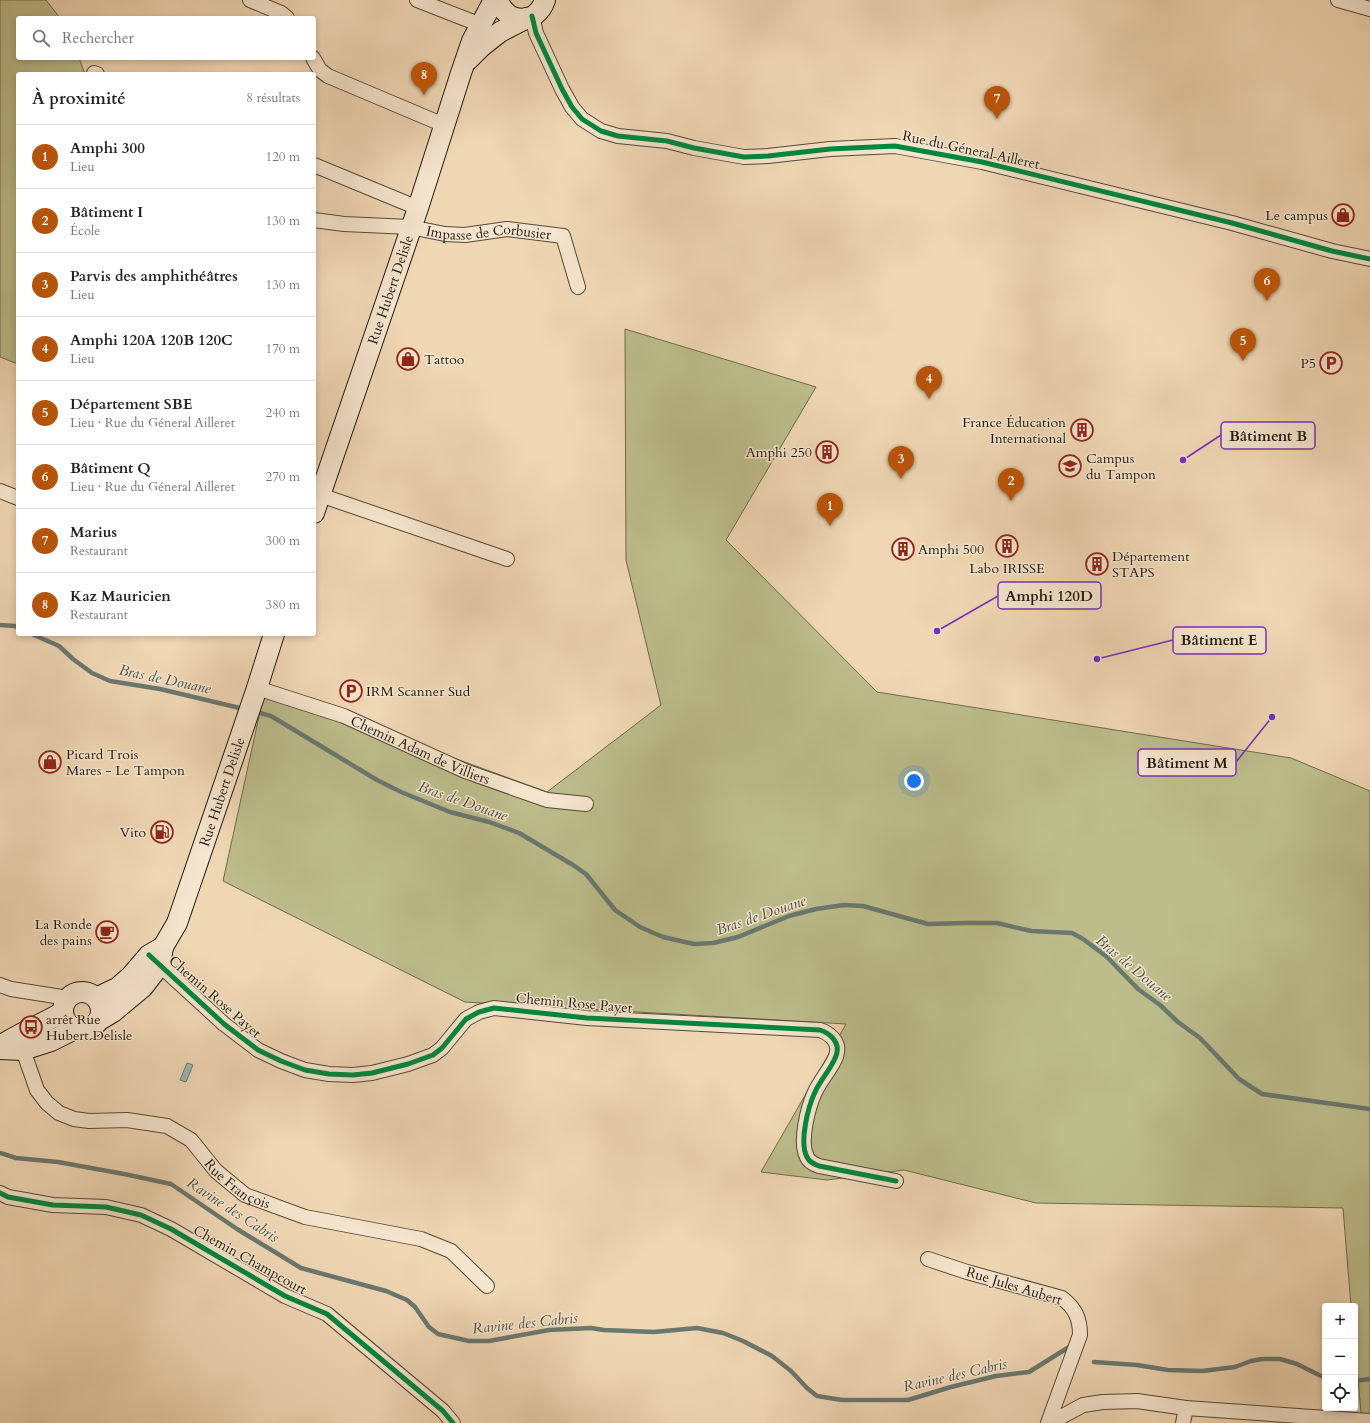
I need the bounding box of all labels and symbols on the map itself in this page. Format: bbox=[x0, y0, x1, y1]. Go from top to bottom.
pin: 8 bbox=[411, 62, 437, 95]
pin: 7 bbox=[984, 86, 1010, 119]
street label: Rue du Géneral Ailleret bbox=[901, 126, 1042, 174]
shop icon: Le campus bbox=[1330, 202, 1356, 228]
place label: Le campus bbox=[1265, 206, 1328, 225]
street label: Impasse de Corbusier bbox=[425, 219, 553, 245]
street label: Rue Hubert Delisle bbox=[363, 233, 418, 347]
pin: 6 bbox=[1254, 268, 1280, 301]
pin: 5 bbox=[1230, 328, 1256, 361]
shop icon: Tattoo bbox=[395, 346, 421, 372]
place label: Tattoo bbox=[424, 350, 465, 369]
parking icon: P5 bbox=[1318, 350, 1344, 376]
place label: P5 bbox=[1301, 354, 1316, 373]
pin: 4 bbox=[916, 366, 942, 399]
place label: France Éducation International bbox=[962, 413, 1066, 448]
building icon: France Éducation International bbox=[1069, 417, 1095, 443]
callout: Bâtiment B bbox=[1221, 422, 1315, 449]
text: Bâtiment B bbox=[1229, 426, 1307, 446]
building icon: Amphi 250 bbox=[814, 439, 840, 465]
place label: Amphi 250 bbox=[746, 443, 812, 462]
pin: 3 bbox=[888, 446, 914, 479]
place label: Campus du Tampon bbox=[1086, 449, 1156, 484]
school or university icon: Campus du Tampon bbox=[1057, 453, 1083, 479]
pin: 2 bbox=[998, 468, 1024, 501]
pin: 1 bbox=[817, 493, 843, 526]
building icon: Labo IRISSE bbox=[994, 533, 1020, 559]
building icon: Amphi 500 bbox=[890, 536, 916, 562]
place label: Amphi 500 bbox=[918, 540, 984, 559]
place label: Département STAPS bbox=[1112, 547, 1190, 582]
building icon: Département STAPS bbox=[1084, 551, 1110, 577]
place label: Labo IRISSE bbox=[969, 559, 1045, 578]
callout: Amphi 120D bbox=[998, 582, 1101, 609]
text: Amphi 120D bbox=[1005, 586, 1093, 606]
callout: Bâtiment E bbox=[1173, 627, 1266, 654]
text: Bâtiment E bbox=[1181, 630, 1257, 650]
water label: Bras de Douane bbox=[117, 660, 213, 699]
parking icon: IRM Scanner Sud bbox=[338, 678, 364, 704]
place label: IRM Scanner Sud bbox=[366, 682, 471, 701]
street label: Chemin Adam de Villiers bbox=[348, 711, 493, 789]
street label: Rue Hubert Delisle bbox=[194, 735, 249, 849]
place label: Picard Trois Mares - Le Tampon bbox=[66, 745, 185, 780]
shop icon: Picard Trois Mares - Le Tampon bbox=[37, 749, 63, 775]
callout: Bâtiment M bbox=[1138, 749, 1236, 776]
text: Bâtiment M bbox=[1146, 753, 1228, 773]
your location bbox=[904, 771, 924, 791]
water label: Bras de Douane bbox=[416, 776, 511, 826]
fuel station icon: Vito bbox=[149, 819, 175, 845]
place label: Vito bbox=[120, 823, 146, 842]
water label: Bras de Douane bbox=[714, 890, 809, 940]
place label: La Ronde des pains bbox=[35, 915, 92, 950]
cafe icon: La Ronde des pains bbox=[94, 919, 120, 945]
water label: Bras de Douane bbox=[1092, 930, 1176, 1006]
street label: Chemin Rose Payet bbox=[165, 952, 266, 1043]
street label: Chemin Rose Payet bbox=[515, 988, 634, 1018]
place label: arrêt Rue Hubert Delisle bbox=[46, 1010, 132, 1045]
bus stop icon: arrêt Rue Hubert Delisle bbox=[18, 1014, 44, 1040]
street label: Rue François bbox=[200, 1155, 273, 1213]
water label: Ravine des Cabris bbox=[183, 1173, 283, 1247]
street label: Chemin Champcourt bbox=[190, 1221, 311, 1299]
street label: Rue Jules Aubert bbox=[964, 1262, 1065, 1310]
water label: Ravine des Cabris bbox=[471, 1308, 579, 1338]
water label: Ravine des Cabris bbox=[901, 1353, 1009, 1397]

